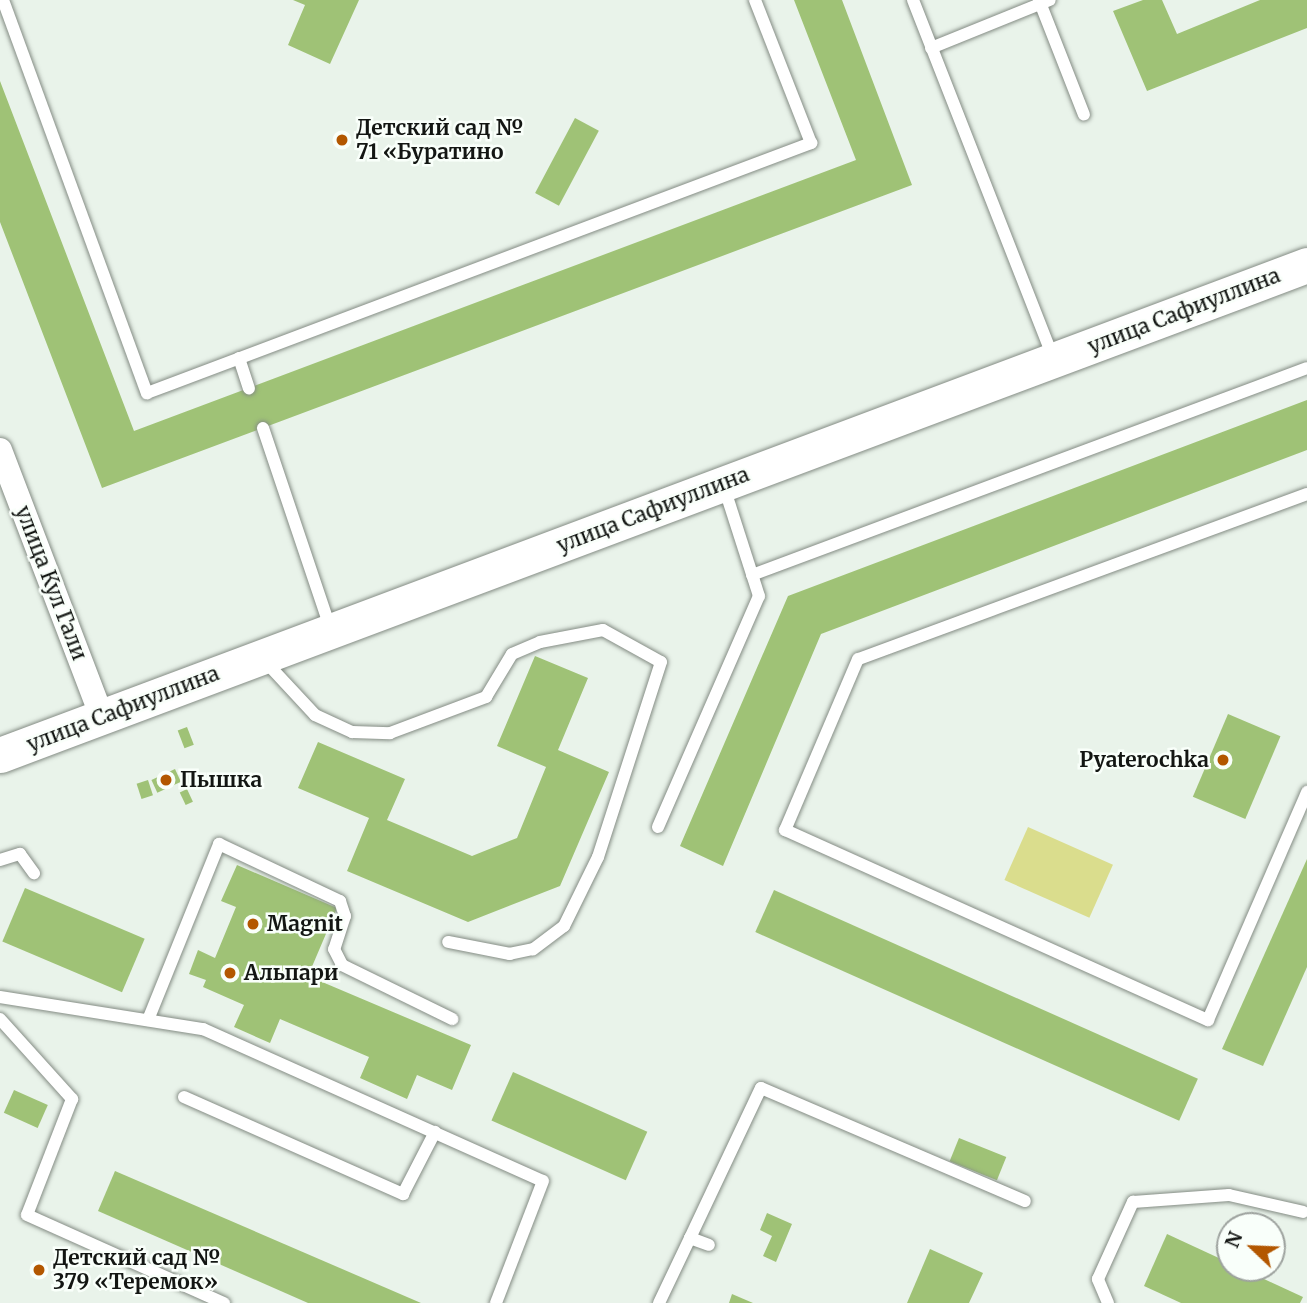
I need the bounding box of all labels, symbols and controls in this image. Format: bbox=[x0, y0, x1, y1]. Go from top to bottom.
place label: Детский сад № 71 «Буратино bbox=[356, 115, 524, 165]
marker: Детский сад № 71 «Буратино bbox=[334, 132, 350, 148]
street label: улица Сафиуллина bbox=[1084, 263, 1284, 359]
street label: улица Сафиуллина bbox=[553, 462, 753, 558]
street label: улица Кул Гали bbox=[10, 502, 92, 664]
street label: улица Сафиуллина bbox=[23, 661, 223, 757]
place label: Pyaterochka bbox=[1079, 747, 1209, 773]
marker: Pyaterochka bbox=[1215, 752, 1231, 768]
place label: Пышка bbox=[180, 767, 262, 793]
marker: Пышка bbox=[158, 772, 174, 788]
place label: Magnit bbox=[267, 911, 343, 937]
marker: Magnit bbox=[245, 916, 261, 932]
place label: Альпари bbox=[244, 960, 338, 986]
marker: Альпари bbox=[222, 965, 238, 981]
north arrow bbox=[1216, 1212, 1286, 1282]
text: N bbox=[1220, 1228, 1247, 1251]
place label: Детский сад № 379 «Теремок» bbox=[53, 1245, 221, 1295]
marker: Детский сад № 379 «Теремок» bbox=[31, 1262, 47, 1278]

